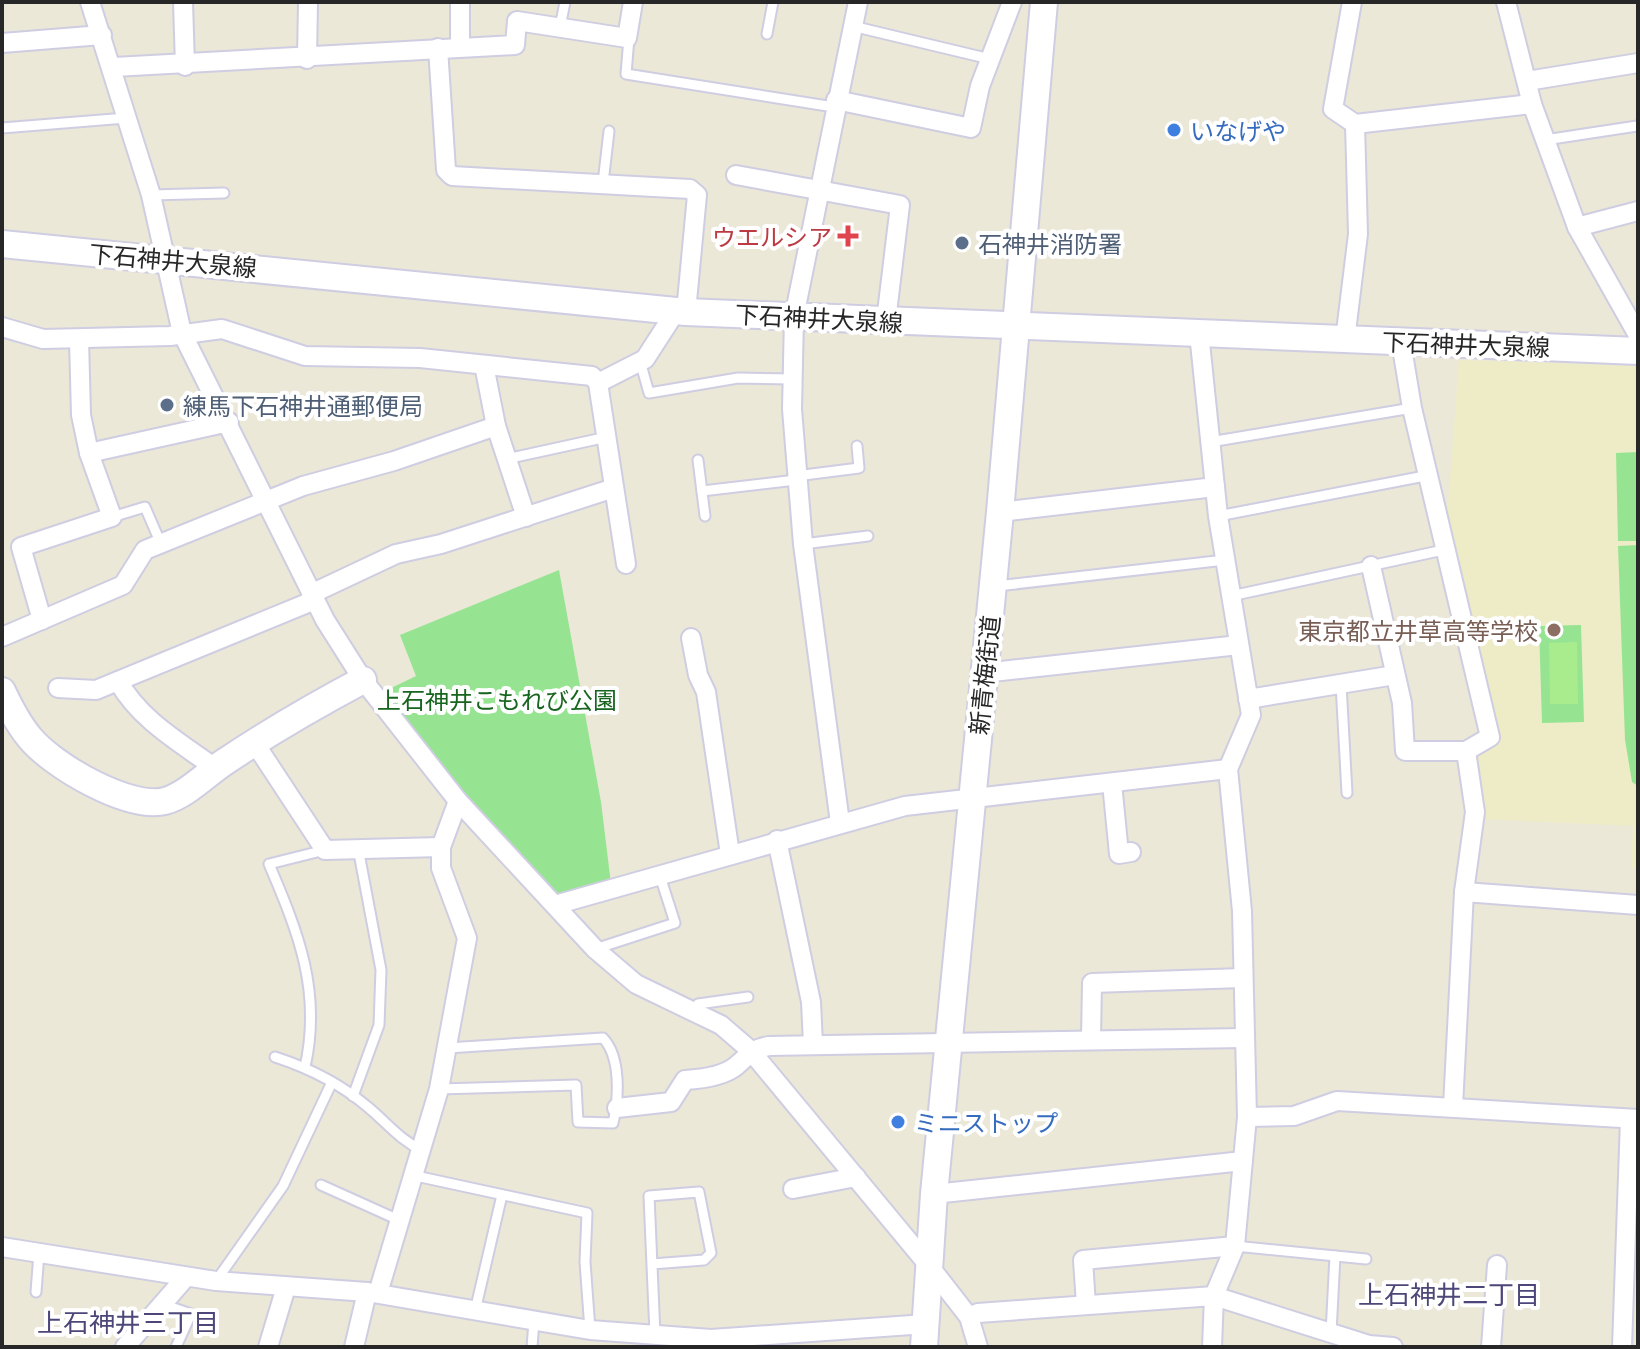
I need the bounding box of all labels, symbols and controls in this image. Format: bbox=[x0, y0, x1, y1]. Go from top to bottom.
place label: いなげや bbox=[1190, 116, 1286, 145]
marker: いなげや bbox=[1165, 121, 1183, 139]
place label: ウエルシア bbox=[712, 222, 832, 251]
marker: ウエルシア bbox=[839, 227, 857, 245]
place label: 石神井消防署 bbox=[978, 229, 1122, 258]
marker: 石神井消防署 bbox=[953, 234, 971, 252]
street label: 下石神井大泉線 bbox=[88, 238, 258, 282]
street label: 下石神井大泉線 bbox=[734, 299, 904, 337]
street label: 下石神井大泉線 bbox=[1382, 327, 1550, 361]
place label: 練馬下石神井通郵便局 bbox=[183, 391, 423, 420]
marker: 練馬下石神井通郵便局 bbox=[158, 396, 176, 414]
street label: 新青梅街道 bbox=[963, 614, 1005, 736]
place label: 東京都立井草高等学校 bbox=[1298, 616, 1538, 645]
marker: 東京都立井草高等学校 bbox=[1545, 621, 1563, 639]
park label: 上石神井こもれび公園 bbox=[377, 685, 617, 714]
place label: ミニストップ bbox=[914, 1108, 1058, 1137]
marker: ミニストップ bbox=[889, 1113, 907, 1131]
district label: 上石神井二丁目 bbox=[1358, 1278, 1540, 1309]
district label: 上石神井三丁目 bbox=[37, 1306, 219, 1337]

